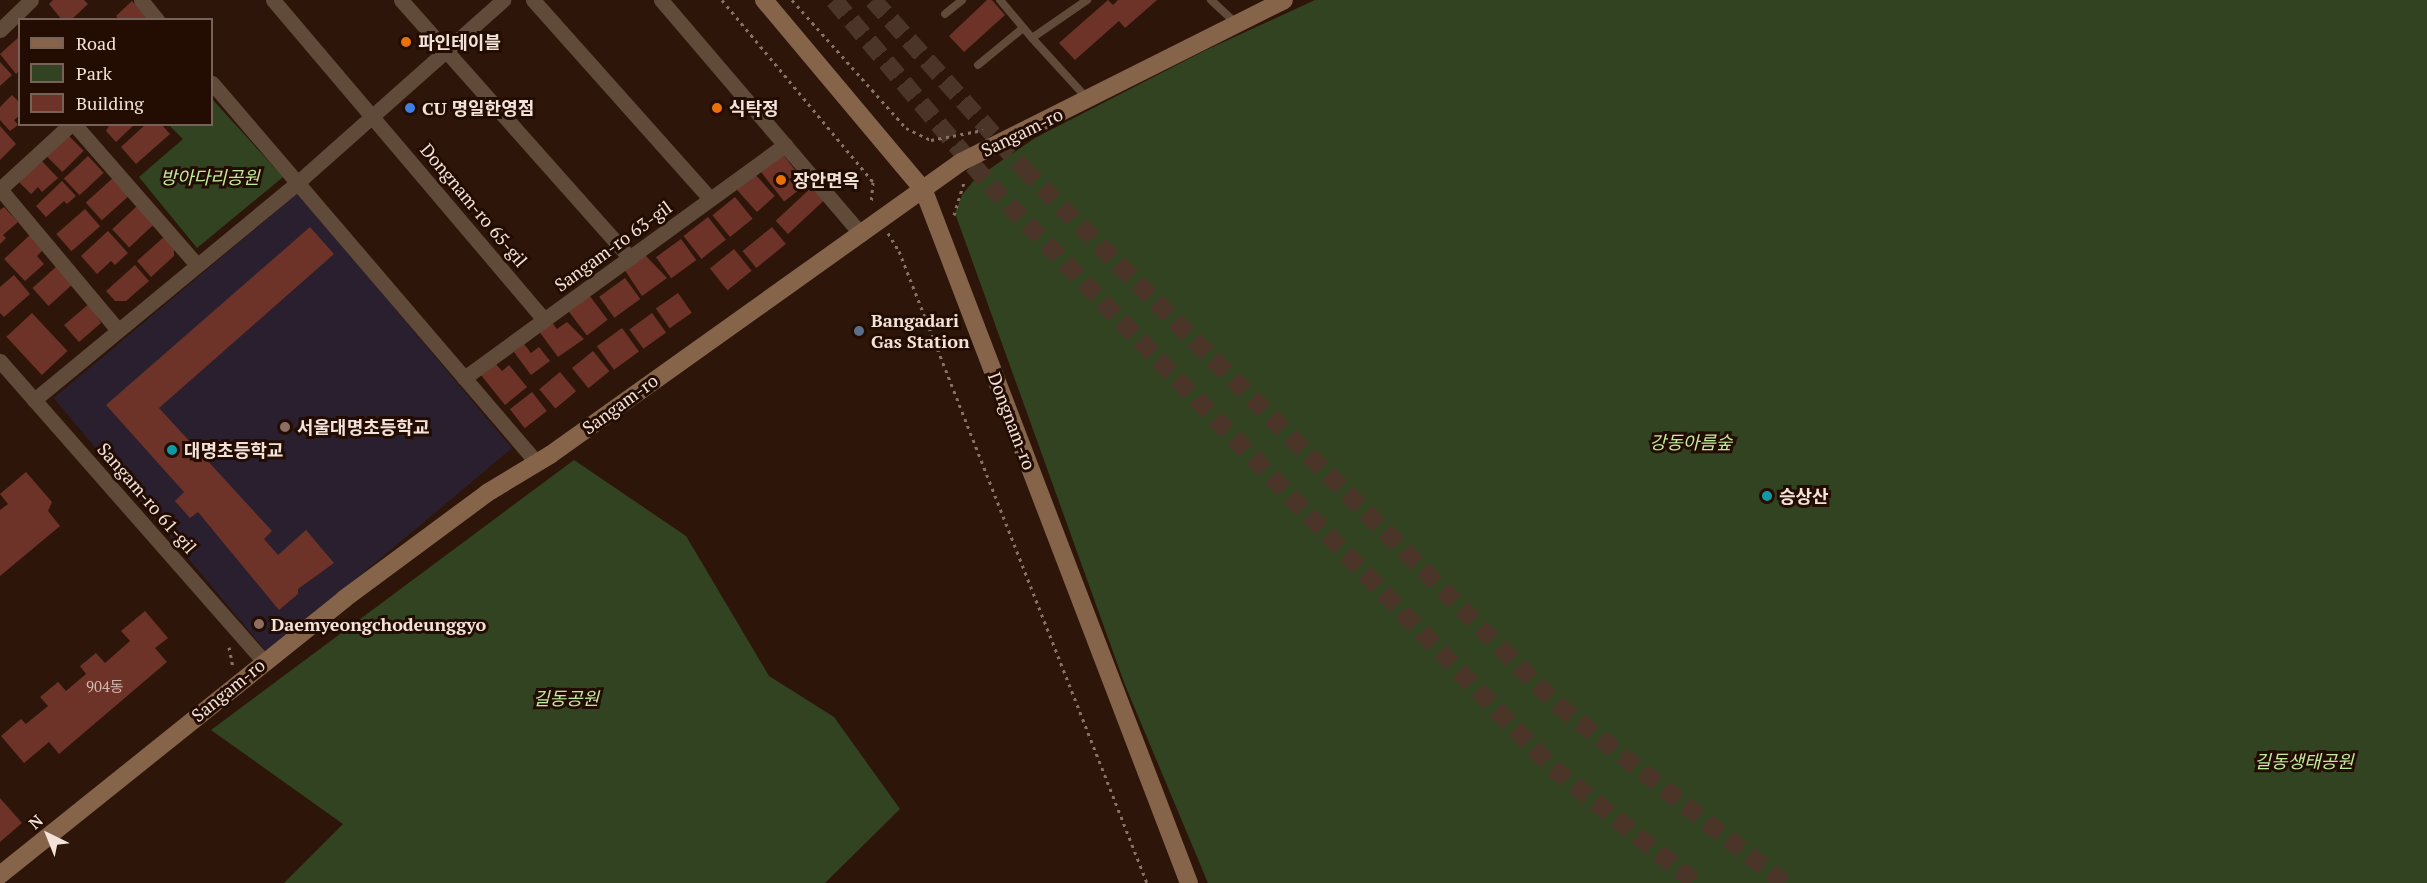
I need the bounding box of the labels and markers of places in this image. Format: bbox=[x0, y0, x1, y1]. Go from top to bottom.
place label: 파인테이블 bbox=[418, 31, 501, 53]
marker: 파인테이블 bbox=[399, 35, 413, 49]
place label: CU 명일한영점 bbox=[422, 97, 534, 119]
place label: 식탁정 bbox=[729, 97, 779, 119]
marker: CU 명일한영점 bbox=[403, 101, 417, 115]
marker: 식탁정 bbox=[710, 101, 724, 115]
place label: 장안면옥 bbox=[793, 169, 859, 191]
marker: 장안면옥 bbox=[774, 173, 788, 187]
place label: Bangadari Gas Station bbox=[871, 310, 969, 352]
marker: Bangadari Gas Station bbox=[852, 324, 866, 338]
place label: 서울대명초등학교 bbox=[297, 416, 429, 438]
marker: 서울대명초등학교 bbox=[278, 420, 292, 434]
place label: 대명초등학교 bbox=[184, 439, 283, 461]
marker: 대명초등학교 bbox=[165, 443, 179, 457]
place label: 승상산 bbox=[1779, 485, 1829, 507]
marker: 승상산 bbox=[1760, 489, 1774, 503]
place label: Daemyeongchodeunggyo bbox=[271, 613, 486, 635]
marker: Daemyeongchodeunggyo bbox=[252, 617, 266, 631]

